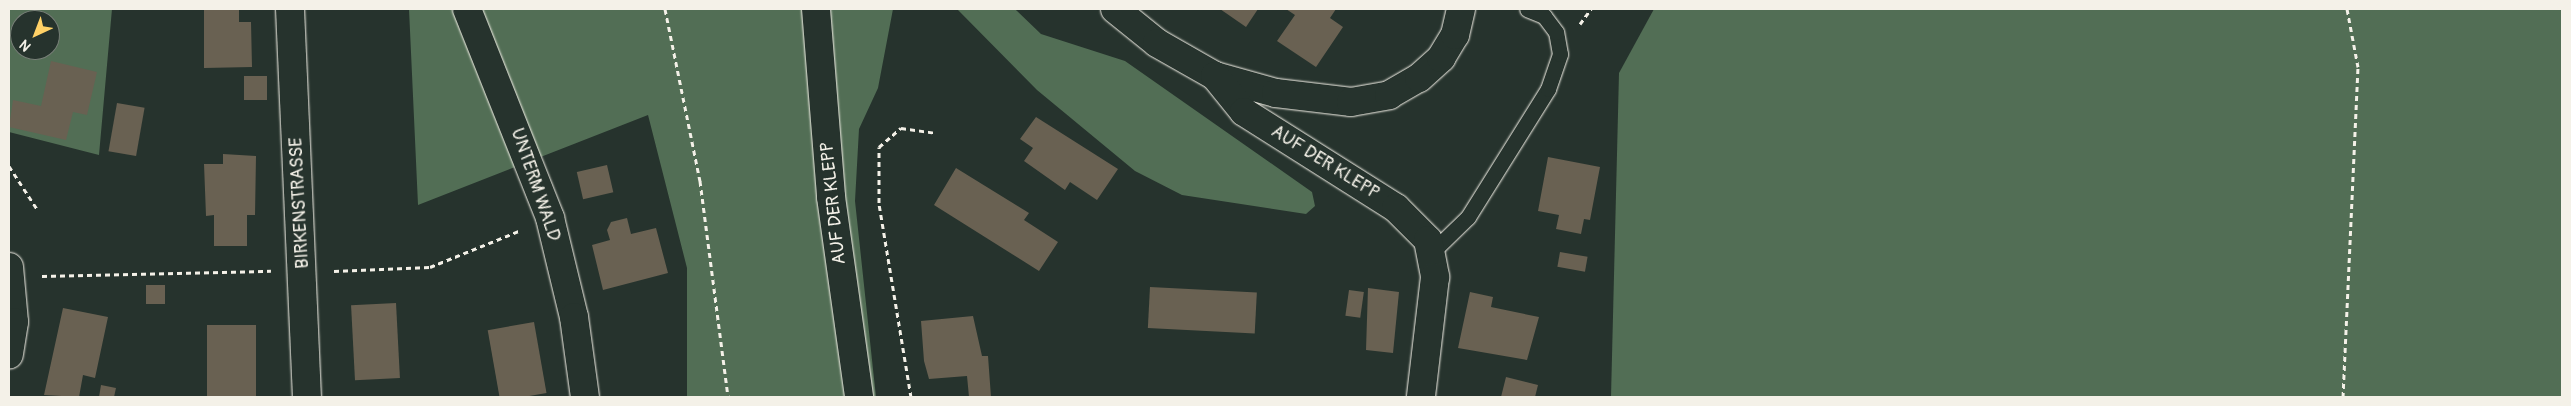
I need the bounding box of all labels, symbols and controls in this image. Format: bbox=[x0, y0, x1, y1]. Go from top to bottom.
north arrow bbox=[10, 10, 60, 60]
text: N bbox=[16, 36, 34, 55]
street label: AUF DER KLEPP bbox=[1267, 121, 1383, 205]
street label: UNTERM WALD bbox=[506, 126, 564, 244]
street label: BIRKENSTRASSE bbox=[286, 137, 314, 269]
street label: AUF DER KLEPP bbox=[817, 140, 851, 266]

